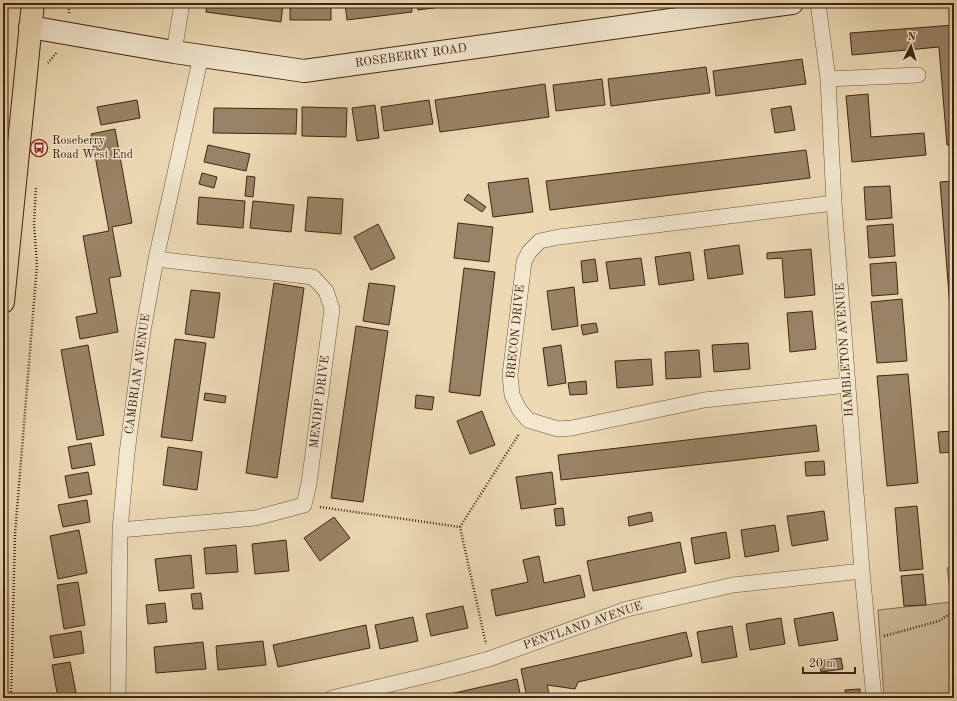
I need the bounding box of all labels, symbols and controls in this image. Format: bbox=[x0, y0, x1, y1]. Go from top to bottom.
north arrow bbox=[891, 26, 931, 66]
text: N bbox=[907, 32, 917, 43]
street label: ROSEBERRY ROAD bbox=[354, 42, 468, 70]
place label: Roseberry Road West End bbox=[52, 135, 133, 161]
bus stop icon: Roseberry Road West End bbox=[29, 138, 49, 158]
street label: HAMBLETON AVENUE bbox=[834, 283, 856, 417]
street label: BRECON DRIVE bbox=[505, 284, 527, 380]
street label: CAMBRIAN AVENUE bbox=[124, 313, 152, 435]
street label: MENDIP DRIVE bbox=[308, 355, 332, 449]
street label: PENTLAND AVENUE bbox=[522, 600, 644, 652]
scale bar bbox=[803, 649, 855, 675]
text: 20 m bbox=[809, 658, 836, 670]

